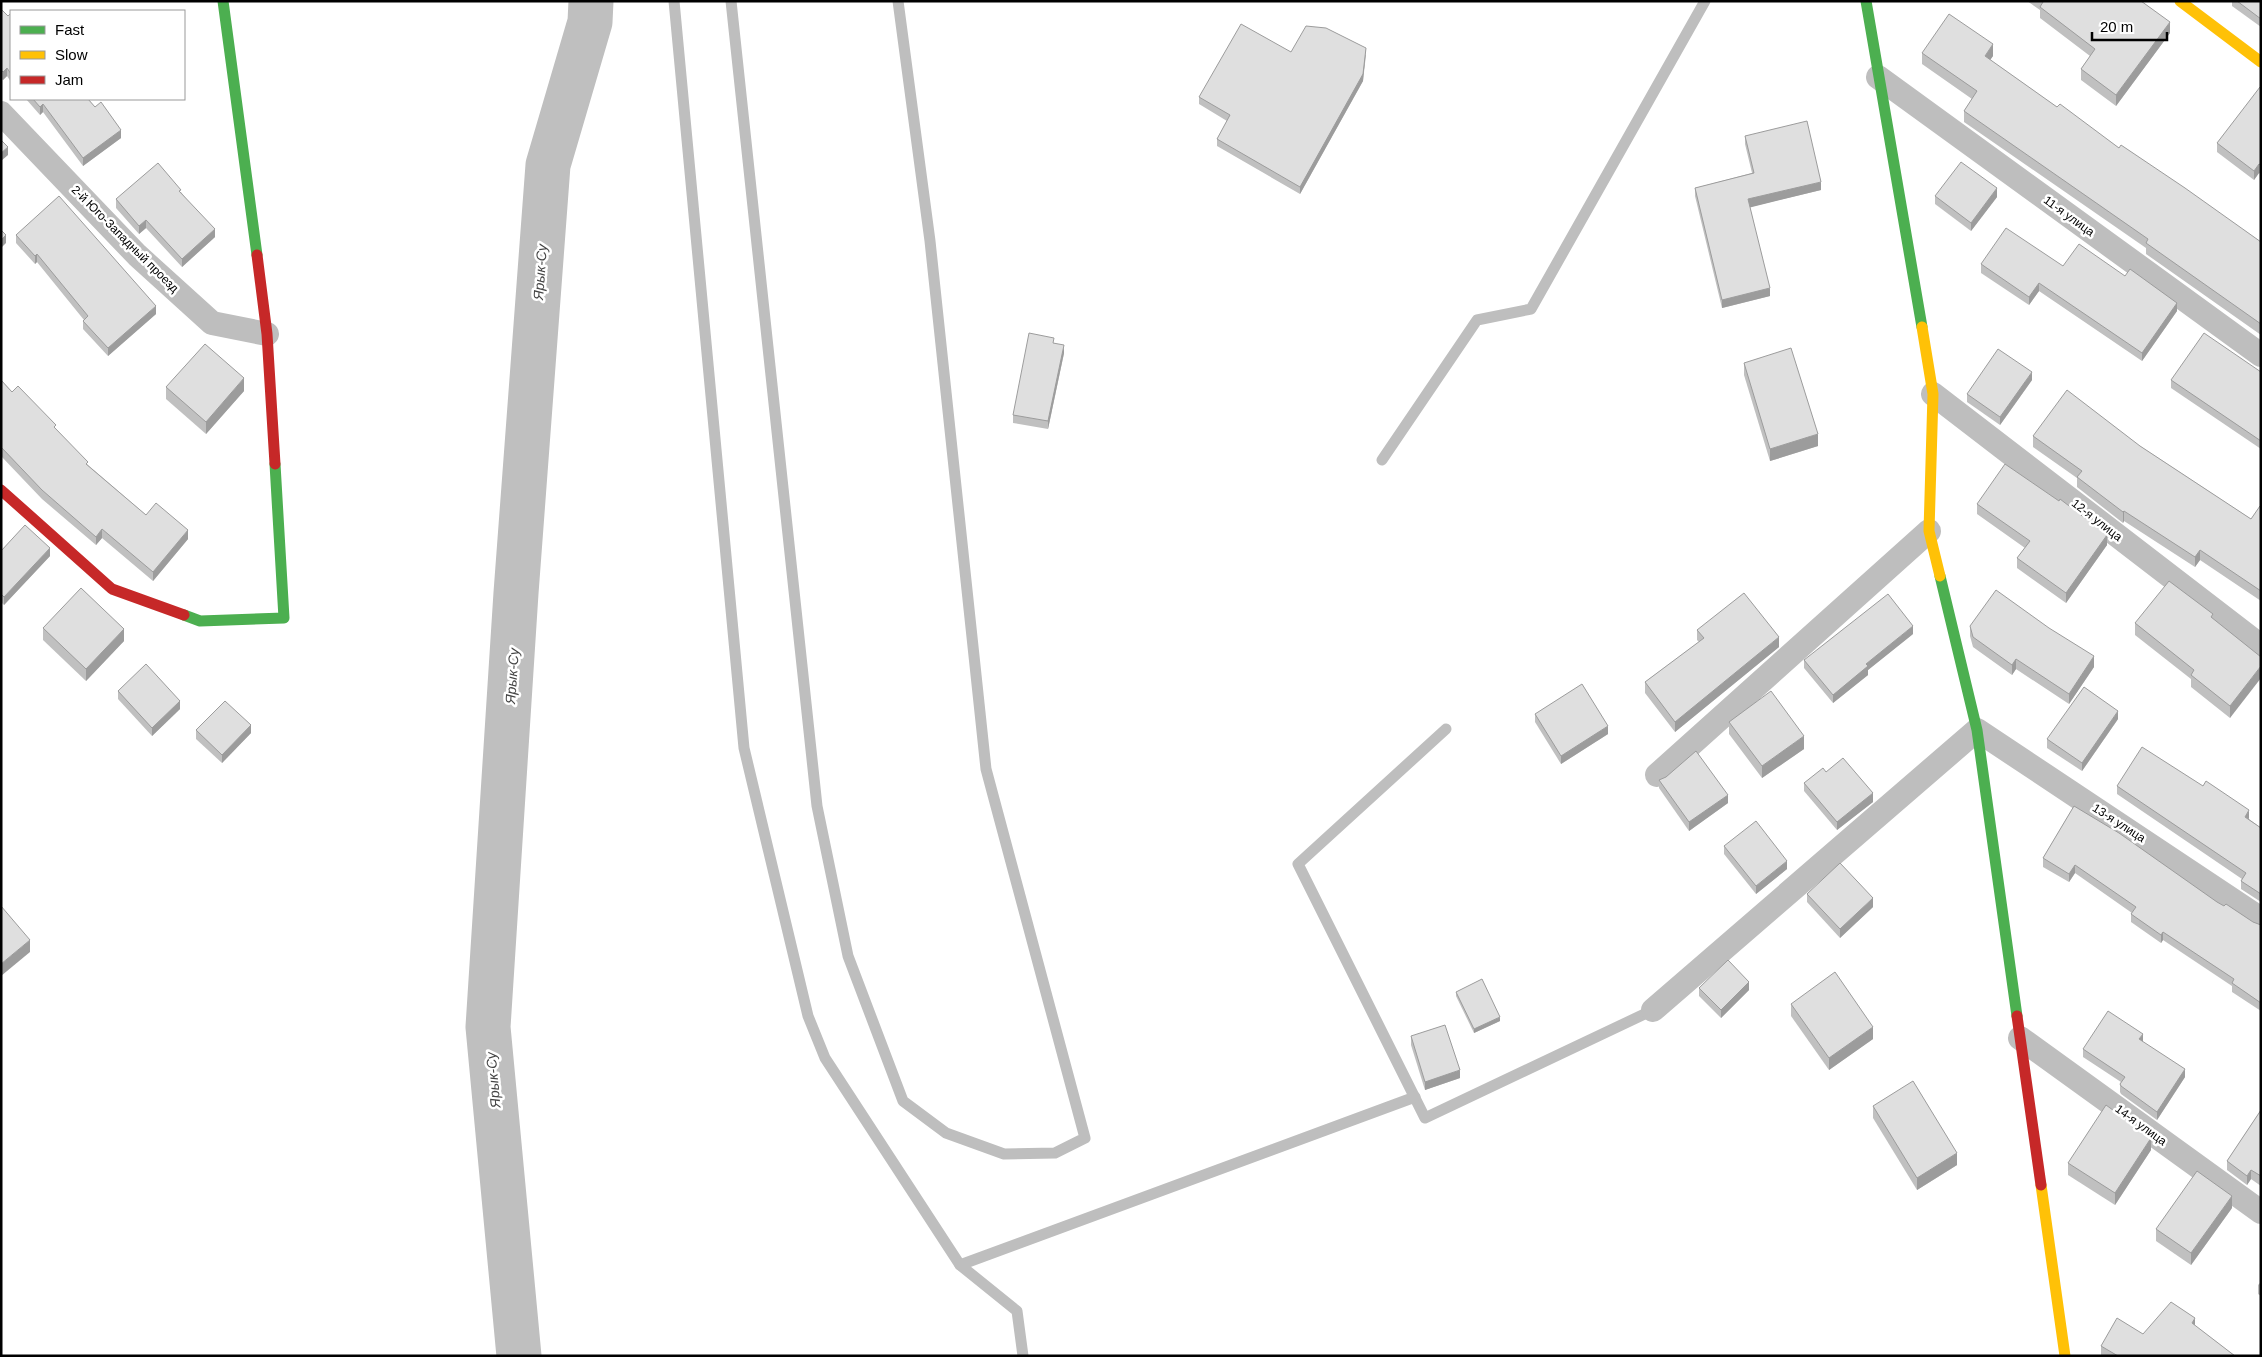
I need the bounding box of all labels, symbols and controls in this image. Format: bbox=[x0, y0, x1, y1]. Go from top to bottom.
legend bbox=[10, 10, 185, 100]
scale bar bbox=[2092, 10, 2167, 42]
text: 20 m bbox=[2100, 18, 2133, 35]
text: Fast bbox=[55, 21, 85, 38]
text: Slow bbox=[55, 46, 88, 63]
text: Jam bbox=[55, 71, 83, 88]
street label: 2-й Юго-Западный проезд bbox=[69, 183, 181, 295]
street label: 11-я улица bbox=[2041, 193, 2097, 239]
water label: Ярык-Су bbox=[530, 243, 550, 301]
street label: 12-я улица bbox=[2069, 496, 2125, 544]
water label: Ярык-Су bbox=[502, 647, 522, 705]
street label: 13-я улица bbox=[2090, 801, 2148, 845]
water label: Ярык-Су bbox=[483, 1050, 503, 1110]
street label: 14-я улица bbox=[2113, 1102, 2170, 1149]

